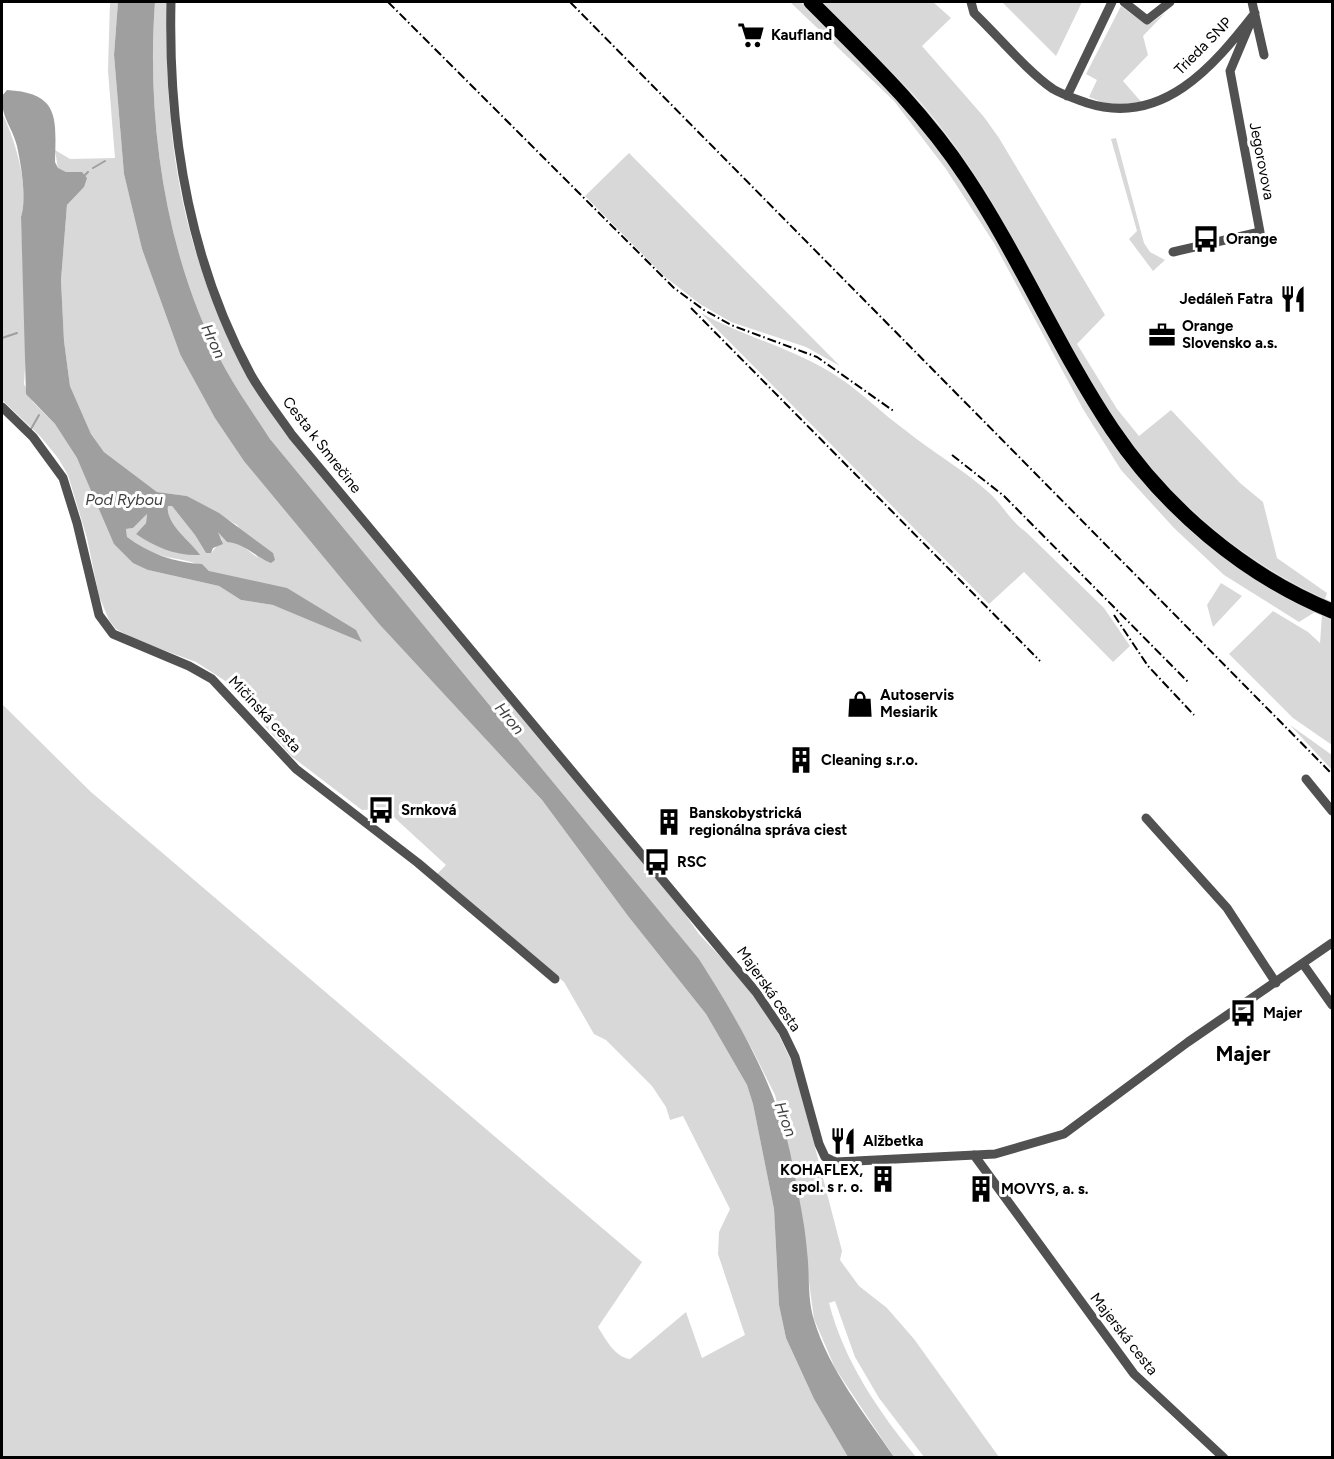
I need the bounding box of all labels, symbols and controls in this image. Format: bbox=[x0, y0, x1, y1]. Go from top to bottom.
street label: Trieda SNP bbox=[1170, 13, 1236, 79]
supermarket icon: Kaufland bbox=[736, 20, 766, 50]
place label: Kaufland bbox=[771, 26, 832, 44]
street label: Jegorovova bbox=[1246, 121, 1278, 201]
bus stop icon: Orange bbox=[1191, 224, 1221, 254]
place label: Orange bbox=[1226, 230, 1278, 248]
restaurant icon: Jedáleň Fatra bbox=[1278, 284, 1308, 314]
place label: Jedáleň Fatra bbox=[1180, 290, 1273, 308]
place label: Orange Slovensko a.s. bbox=[1182, 317, 1278, 352]
office icon: Orange Slovensko a.s. bbox=[1147, 320, 1177, 350]
water label: Hron bbox=[197, 321, 230, 361]
street label: Cesta k Smrečine bbox=[279, 393, 365, 497]
water label: Pod Rybou bbox=[85, 490, 163, 509]
street label: Mičinská cesta bbox=[225, 672, 305, 756]
place label: Autoservis Mesiarik bbox=[880, 686, 954, 721]
shop icon: Autoservis Mesiarik bbox=[845, 689, 875, 719]
water label: Hron bbox=[491, 698, 528, 738]
building icon: Cleaning s.r.o. bbox=[786, 745, 816, 775]
place label: Cleaning s.r.o. bbox=[821, 751, 918, 769]
bus stop icon: Srnková bbox=[366, 795, 396, 825]
place label: Srnková bbox=[401, 801, 456, 819]
place label: Banskobystrická regionálna správa ciest bbox=[689, 804, 847, 839]
building icon: Banskobystrická regionálna správa ciest bbox=[654, 807, 684, 837]
bus stop icon: RSC bbox=[642, 847, 672, 877]
place label: RSC bbox=[677, 853, 707, 871]
street label: Majerská cesta bbox=[733, 943, 805, 1035]
bus stop icon: Majer bbox=[1228, 998, 1258, 1028]
place label: Majer bbox=[1263, 1004, 1303, 1022]
district label: Majer bbox=[1216, 1041, 1270, 1066]
water label: Hron bbox=[771, 1099, 801, 1139]
restaurant icon: Alžbetka bbox=[828, 1126, 858, 1156]
place label: Alžbetka bbox=[863, 1132, 924, 1150]
place label: KOHAFLEX, spol. s r. o. bbox=[780, 1161, 863, 1196]
building icon: KOHAFLEX, spol. s r. o. bbox=[868, 1164, 898, 1194]
building icon: MOVYS, a. s. bbox=[966, 1174, 996, 1204]
place label: MOVYS, a. s. bbox=[1001, 1180, 1089, 1198]
street label: Majerská cesta bbox=[1086, 1289, 1162, 1379]

